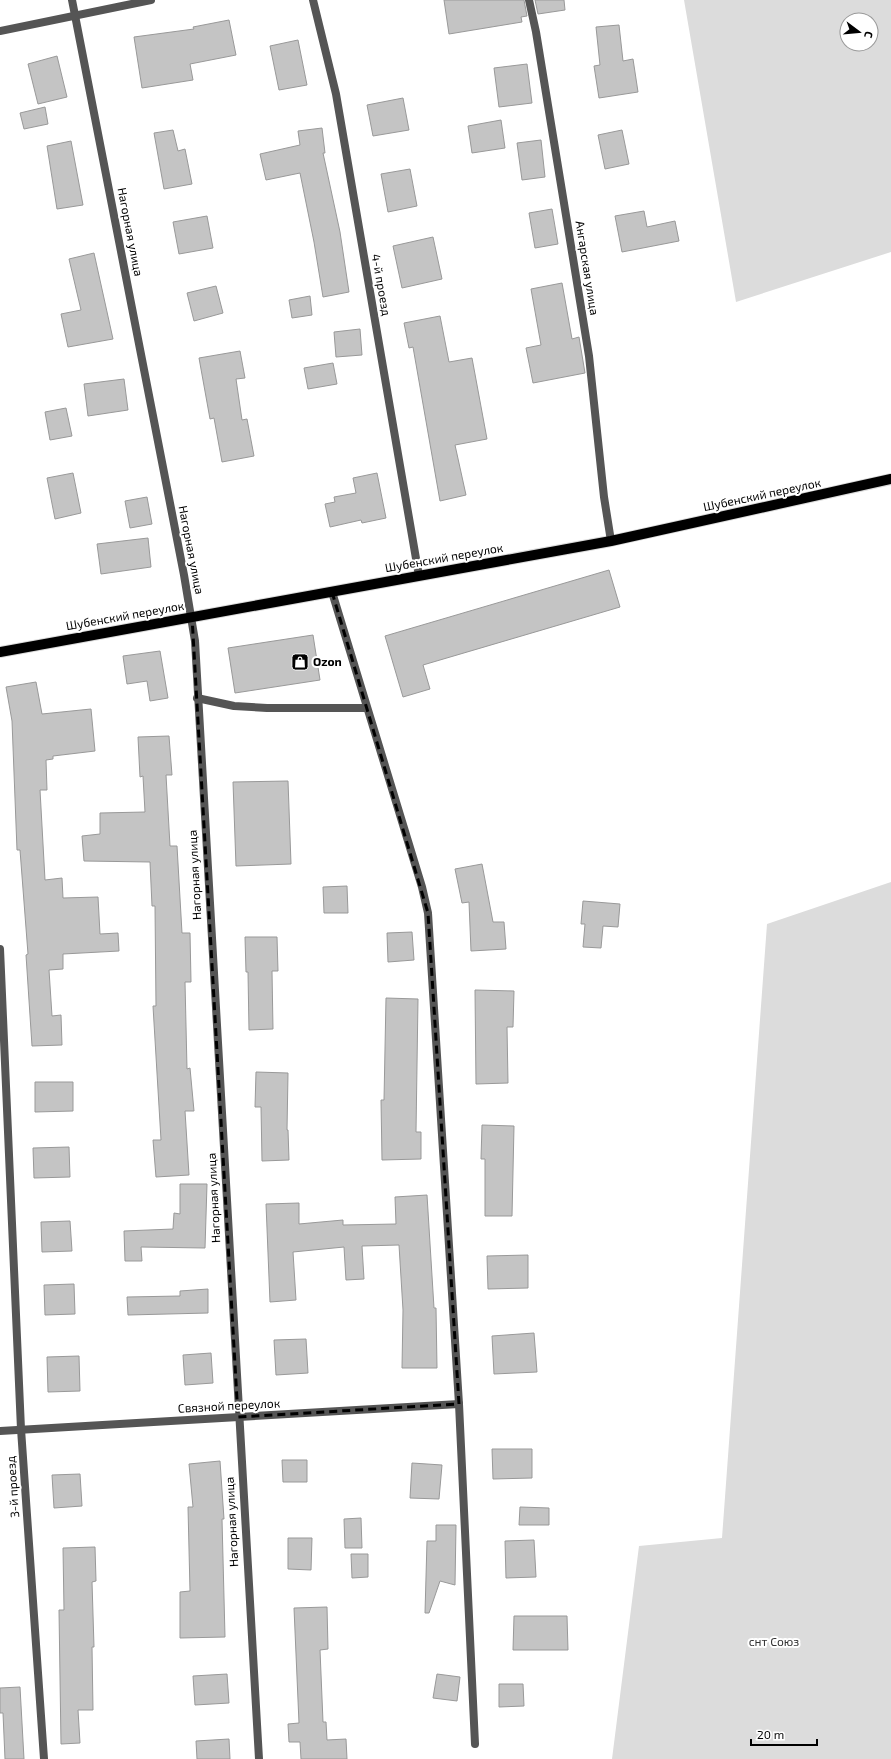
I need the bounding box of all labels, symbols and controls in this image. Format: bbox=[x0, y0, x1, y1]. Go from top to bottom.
north arrow bbox=[839, 12, 879, 52]
text: С bbox=[862, 30, 876, 40]
street label: Нагорная улица bbox=[115, 186, 146, 278]
street label: Ангарская улица bbox=[573, 220, 602, 316]
street label: 4-й проезд bbox=[370, 253, 394, 317]
street label: Шубенский переулок bbox=[702, 475, 823, 514]
street label: Нагорная улица bbox=[176, 504, 207, 596]
street label: Шубенский переулок bbox=[384, 540, 505, 575]
street label: Шубенский переулок bbox=[65, 598, 186, 633]
shop icon: Ozon bbox=[290, 652, 310, 672]
place label: Ozon bbox=[313, 654, 342, 668]
street label: Нагорная улица bbox=[185, 830, 204, 920]
street label: Нагорная улица bbox=[204, 1153, 223, 1243]
street label: Связной переулок bbox=[177, 1395, 281, 1416]
street label: 3-й проезд bbox=[3, 1456, 21, 1518]
street label: Нагорная улица bbox=[222, 1477, 241, 1567]
park label: снт Союз bbox=[749, 1634, 799, 1648]
scale bar bbox=[751, 1721, 817, 1747]
text: 20 m bbox=[757, 1727, 784, 1741]

